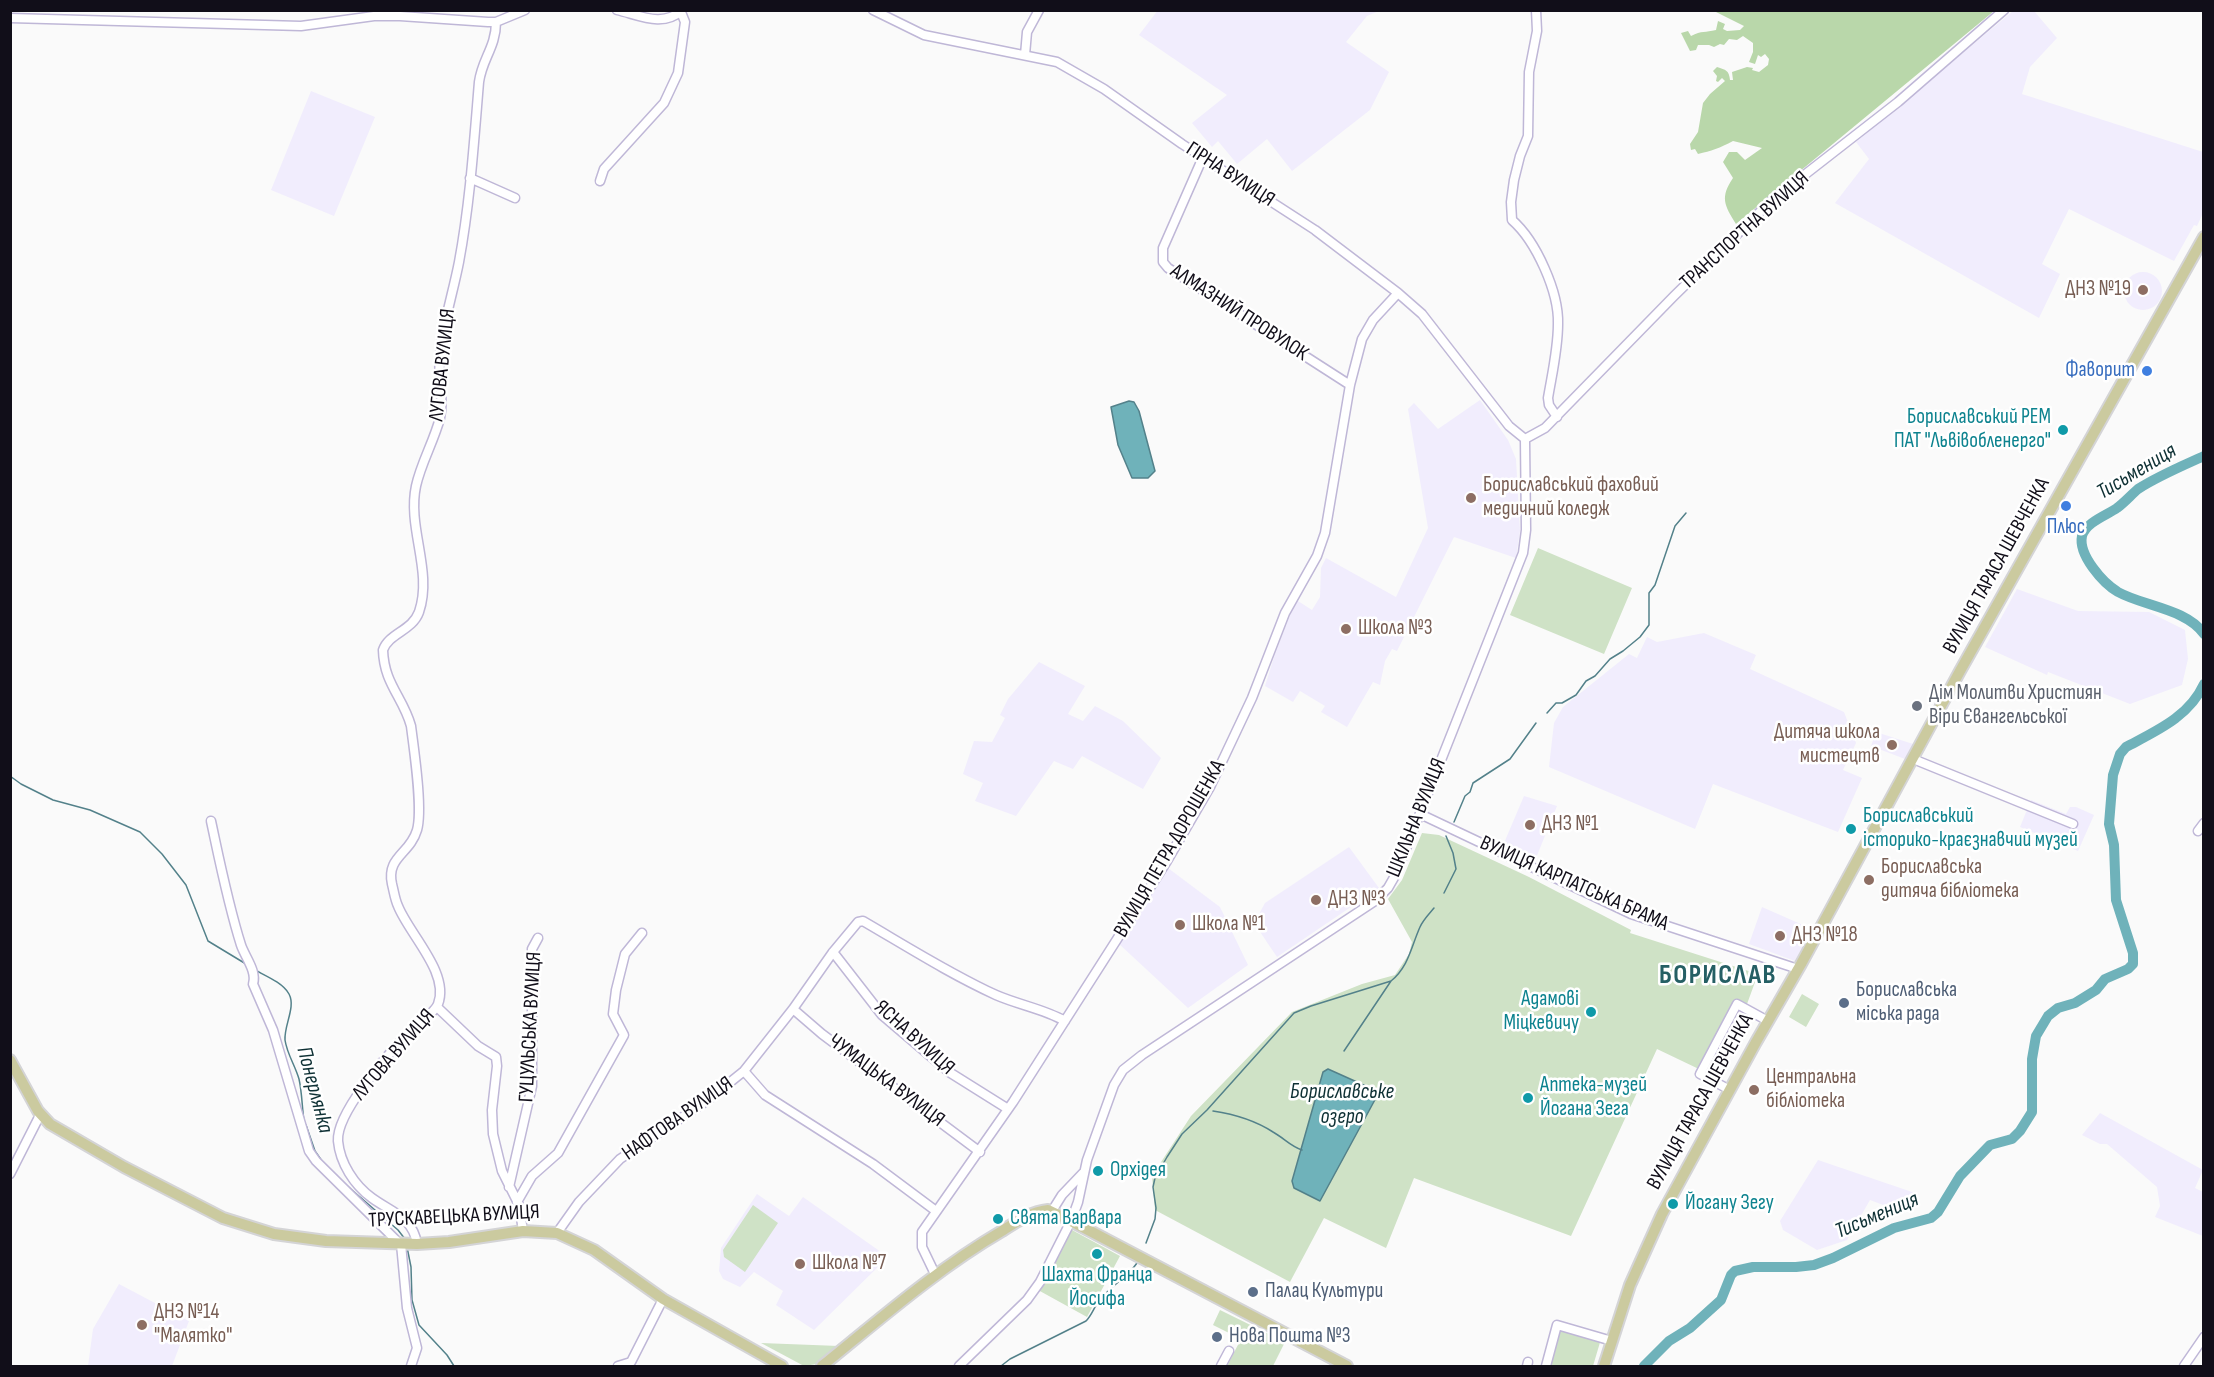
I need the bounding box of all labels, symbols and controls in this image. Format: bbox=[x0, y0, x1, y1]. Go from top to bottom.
street label: ГІРНА ВУЛИЦЯ bbox=[1181, 137, 1279, 213]
street label: ТРАНСПОРТНА ВУЛИЦЯ bbox=[1675, 166, 1815, 296]
street label: АЛМАЗНИЙ ПРОВУЛОК bbox=[1165, 259, 1313, 367]
place label: ДНЗ №19 bbox=[2065, 277, 2131, 303]
marker: ДНЗ №19 bbox=[2136, 283, 2150, 297]
street label: ЛУГОВА ВУЛИЦЯ bbox=[425, 308, 461, 422]
place label: Фаворит bbox=[2065, 358, 2135, 384]
marker: Фаворит bbox=[2140, 364, 2154, 378]
place label: Бориславський РЕМ ПАТ "Львівобленерго" bbox=[1894, 405, 2051, 455]
marker: Бориславський РЕМ ПАТ "Львівобленерго" bbox=[2056, 423, 2070, 437]
water label: Тисьмениця bbox=[2092, 438, 2182, 506]
place label: Бориславський фаховий медичний коледж bbox=[1483, 473, 1659, 523]
street label: ВУЛИЦЯ ТАРАСА ШЕВЧЕНКА bbox=[1938, 474, 2056, 658]
marker: Бориславський фаховий медичний коледж bbox=[1464, 491, 1478, 505]
marker: Плюс bbox=[2059, 499, 2073, 513]
place label: Плюс bbox=[2047, 515, 2085, 541]
place label: Школа №3 bbox=[1358, 616, 1432, 642]
marker: Школа №3 bbox=[1339, 622, 1353, 636]
place label: Дім Молитви Християн Віри Євангельської bbox=[1929, 681, 2102, 731]
marker: Дім Молитви Християн Віри Євангельської bbox=[1910, 699, 1924, 713]
place label: Дитяча школа мистецтв bbox=[1774, 720, 1880, 770]
marker: Дитяча школа мистецтв bbox=[1885, 738, 1899, 752]
street label: ШКІЛЬНА ВУЛИЦЯ bbox=[1382, 755, 1452, 881]
street label: ВУЛИЦЯ ПЕТРА ДОРОШЕНКА bbox=[1109, 756, 1231, 942]
place label: Бориславський історико-краєзнавчий музей bbox=[1863, 804, 2078, 854]
place label: ДНЗ №1 bbox=[1542, 812, 1598, 838]
marker: ДНЗ №1 bbox=[1523, 818, 1537, 832]
marker: Бориславський історико-краєзнавчий музей bbox=[1844, 822, 1858, 836]
street label: ВУЛИЦЯ КАРПАТСЬКА БРАМА bbox=[1476, 831, 1672, 937]
place label: Бориславська дитяча бібліотека bbox=[1881, 855, 2019, 905]
marker: Бориславська дитяча бібліотека bbox=[1862, 873, 1876, 887]
place label: ДНЗ №3 bbox=[1328, 887, 1386, 913]
marker: ДНЗ №3 bbox=[1309, 893, 1323, 907]
place label: Школа №1 bbox=[1192, 912, 1265, 938]
marker: Школа №1 bbox=[1173, 918, 1187, 932]
place label: ДНЗ №18 bbox=[1792, 923, 1858, 949]
marker: ДНЗ №18 bbox=[1773, 929, 1787, 943]
street label: ГУЦУЛЬСЬКА ВУЛИЦЯ bbox=[514, 951, 548, 1103]
district label: БОРИСЛАВ bbox=[1659, 960, 1777, 992]
place label: Бориславська міська рада bbox=[1856, 978, 1957, 1028]
place label: Адамові Міцкевичу bbox=[1504, 987, 1579, 1037]
street label: ЯСНА ВУЛИЦЯ bbox=[869, 995, 959, 1081]
marker: Бориславська міська рада bbox=[1837, 996, 1851, 1010]
street label: ЛУГОВА ВУЛИЦЯ bbox=[347, 1004, 441, 1106]
marker: Адамові Міцкевичу bbox=[1584, 1005, 1598, 1019]
street label: ВУЛИЦЯ ТАРАСА ШЕВЧЕНКА bbox=[1642, 1010, 1760, 1194]
street label: ЧУМАЦЬКА ВУЛИЦЯ bbox=[823, 1029, 949, 1133]
water label: Понерлянка bbox=[290, 1044, 338, 1136]
place label: Центральна бібліотека bbox=[1766, 1065, 1856, 1115]
street label: НАФТОВА ВУЛИЦЯ bbox=[618, 1072, 738, 1166]
place label: Аптека-музей Йогана Зега bbox=[1540, 1073, 1647, 1123]
water label: Бориславське озеро bbox=[1290, 1079, 1394, 1130]
marker: Центральна бібліотека bbox=[1747, 1083, 1761, 1097]
marker: Аптека-музей Йогана Зега bbox=[1521, 1091, 1535, 1105]
place label: Орхідея bbox=[1110, 1158, 1166, 1184]
marker: Орхідея bbox=[1091, 1164, 1105, 1178]
water label: Тисьмениця bbox=[1831, 1187, 1923, 1245]
place label: Йогану Зегу bbox=[1685, 1191, 1774, 1217]
marker: Йогану Зегу bbox=[1666, 1197, 1680, 1211]
street label: ТРУСКАВЕЦЬКА ВУЛИЦЯ bbox=[368, 1200, 540, 1234]
place label: Свята Варвара bbox=[1010, 1206, 1122, 1232]
marker: Свята Варвара bbox=[991, 1212, 1005, 1226]
marker: Шахта Франца Йосифа bbox=[1090, 1247, 1104, 1261]
place label: Школа №7 bbox=[812, 1251, 886, 1277]
marker: Школа №7 bbox=[793, 1257, 807, 1271]
place label: Шахта Франца Йосифа bbox=[1041, 1263, 1153, 1313]
place label: Палац Культури bbox=[1265, 1279, 1383, 1305]
marker: Палац Культури bbox=[1246, 1285, 1260, 1299]
place label: ДНЗ №14 "Малятко" bbox=[154, 1300, 232, 1350]
marker: ДНЗ №14 "Малятко" bbox=[135, 1318, 149, 1332]
place label: Нова Пошта №3 bbox=[1229, 1324, 1351, 1350]
marker: Нова Пошта №3 bbox=[1210, 1330, 1224, 1344]

